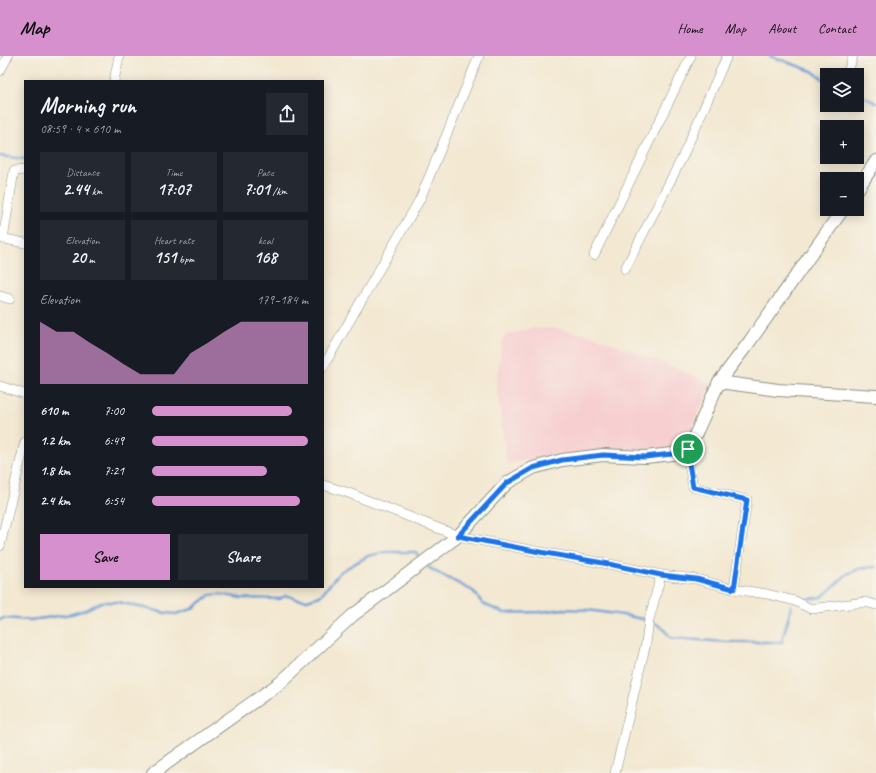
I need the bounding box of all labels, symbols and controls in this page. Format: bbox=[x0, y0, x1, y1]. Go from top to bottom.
text: Map bbox=[20, 16, 50, 40]
text: Home bbox=[677, 20, 703, 37]
text: Map bbox=[725, 20, 746, 37]
text: About bbox=[768, 20, 796, 37]
text: Contact bbox=[818, 20, 856, 37]
map controls bbox=[820, 68, 864, 216]
button: layers bbox=[820, 68, 864, 112]
text: Morning run bbox=[40, 92, 136, 120]
button: share bbox=[266, 93, 308, 135]
button: + bbox=[820, 120, 864, 164]
text: 08:59 · 4 × 610 m bbox=[40, 121, 121, 137]
text: Distance bbox=[66, 165, 99, 179]
text: Time bbox=[166, 165, 182, 179]
text: Pace bbox=[257, 165, 274, 179]
button: − bbox=[820, 172, 864, 216]
text: 2.44 bbox=[63, 179, 89, 200]
text: 17:07 bbox=[157, 179, 191, 200]
text: 7:01 bbox=[244, 179, 270, 200]
text: km bbox=[89, 184, 103, 198]
text: /km bbox=[270, 184, 287, 198]
text: Elevation bbox=[66, 233, 100, 247]
text: Heart rate bbox=[154, 233, 194, 247]
text: kcal bbox=[258, 233, 273, 247]
text: 20 bbox=[71, 247, 86, 268]
text: 151 bbox=[154, 247, 176, 268]
text: 168 bbox=[254, 247, 277, 268]
text: m bbox=[86, 252, 95, 266]
text: bpm bbox=[176, 252, 194, 266]
text: Elevation bbox=[40, 292, 80, 308]
text: 179–184 m bbox=[257, 292, 308, 308]
text: 610 m bbox=[40, 403, 68, 419]
text: 7:00 bbox=[104, 403, 124, 419]
pin bbox=[671, 432, 705, 466]
text: 1.2 km bbox=[40, 433, 70, 449]
text: 6:49 bbox=[104, 433, 124, 449]
icon: arrive bbox=[677, 438, 699, 460]
text: 1.8 km bbox=[40, 463, 70, 479]
text: 7:21 bbox=[104, 463, 124, 479]
text: 2.4 km bbox=[40, 493, 70, 509]
text: 6:54 bbox=[104, 493, 124, 509]
button: Save bbox=[40, 534, 170, 580]
button: Share bbox=[178, 534, 308, 580]

